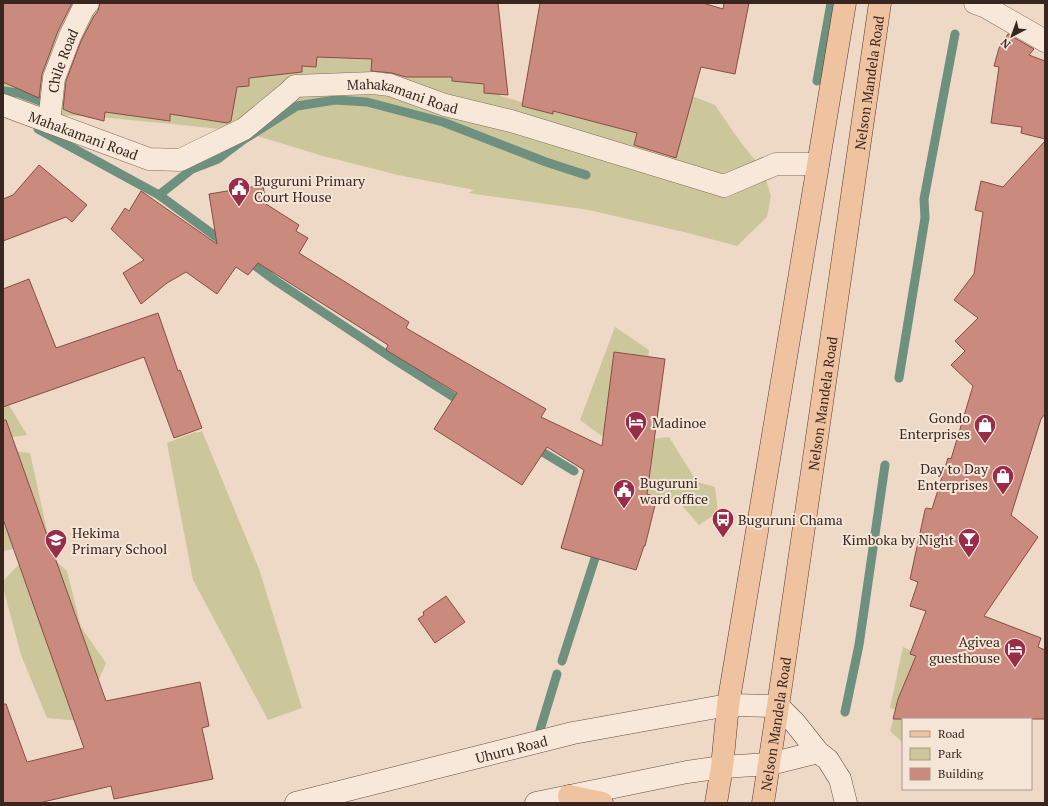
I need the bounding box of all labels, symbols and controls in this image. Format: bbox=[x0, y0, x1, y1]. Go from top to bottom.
street label: Nelson Mandela Road bbox=[849, 14, 888, 151]
north arrow bbox=[992, 16, 1032, 56]
street label: Chile Road bbox=[43, 25, 82, 94]
text: N bbox=[997, 35, 1013, 52]
street label: Mahakamani Road bbox=[346, 73, 460, 117]
street label: Mahakamani Road bbox=[26, 106, 141, 164]
place label: Buguruni Primary Court House bbox=[254, 171, 366, 206]
public building icon: Buguruni Primary Court House bbox=[226, 175, 252, 208]
street label: Nelson Mandela Road bbox=[803, 335, 841, 472]
place label: Gondo Enterprises bbox=[899, 408, 970, 443]
hotel icon: Madinoe bbox=[623, 409, 649, 442]
shop icon: Gondo Enterprises bbox=[972, 412, 998, 445]
place label: Madinoe bbox=[652, 413, 706, 432]
place label: Day to Day Enterprises bbox=[917, 459, 989, 494]
shop icon: Day to Day Enterprises bbox=[990, 463, 1016, 496]
place label: Buguruni ward office bbox=[639, 473, 708, 508]
public building icon: Buguruni ward office bbox=[611, 477, 637, 510]
bus stop icon: Buguruni Chama bbox=[710, 506, 736, 539]
place label: Buguruni Chama bbox=[738, 510, 843, 529]
place label: Hekima Primary School bbox=[72, 523, 167, 558]
bar icon: Kimboka by Night bbox=[956, 526, 982, 559]
school or university icon: Hekima Primary School bbox=[43, 527, 69, 560]
place label: Kimboka by Night bbox=[843, 530, 955, 549]
place label: Agivea guesthouse bbox=[929, 632, 1000, 667]
hotel icon: Agivea guesthouse bbox=[1002, 636, 1028, 669]
street label: Nelson Mandela Road bbox=[755, 655, 795, 792]
legend bbox=[902, 718, 1032, 790]
text: Road bbox=[938, 726, 965, 741]
street label: Uhuru Road bbox=[473, 730, 550, 767]
text: Park bbox=[938, 746, 963, 761]
text: Building bbox=[938, 766, 984, 781]

